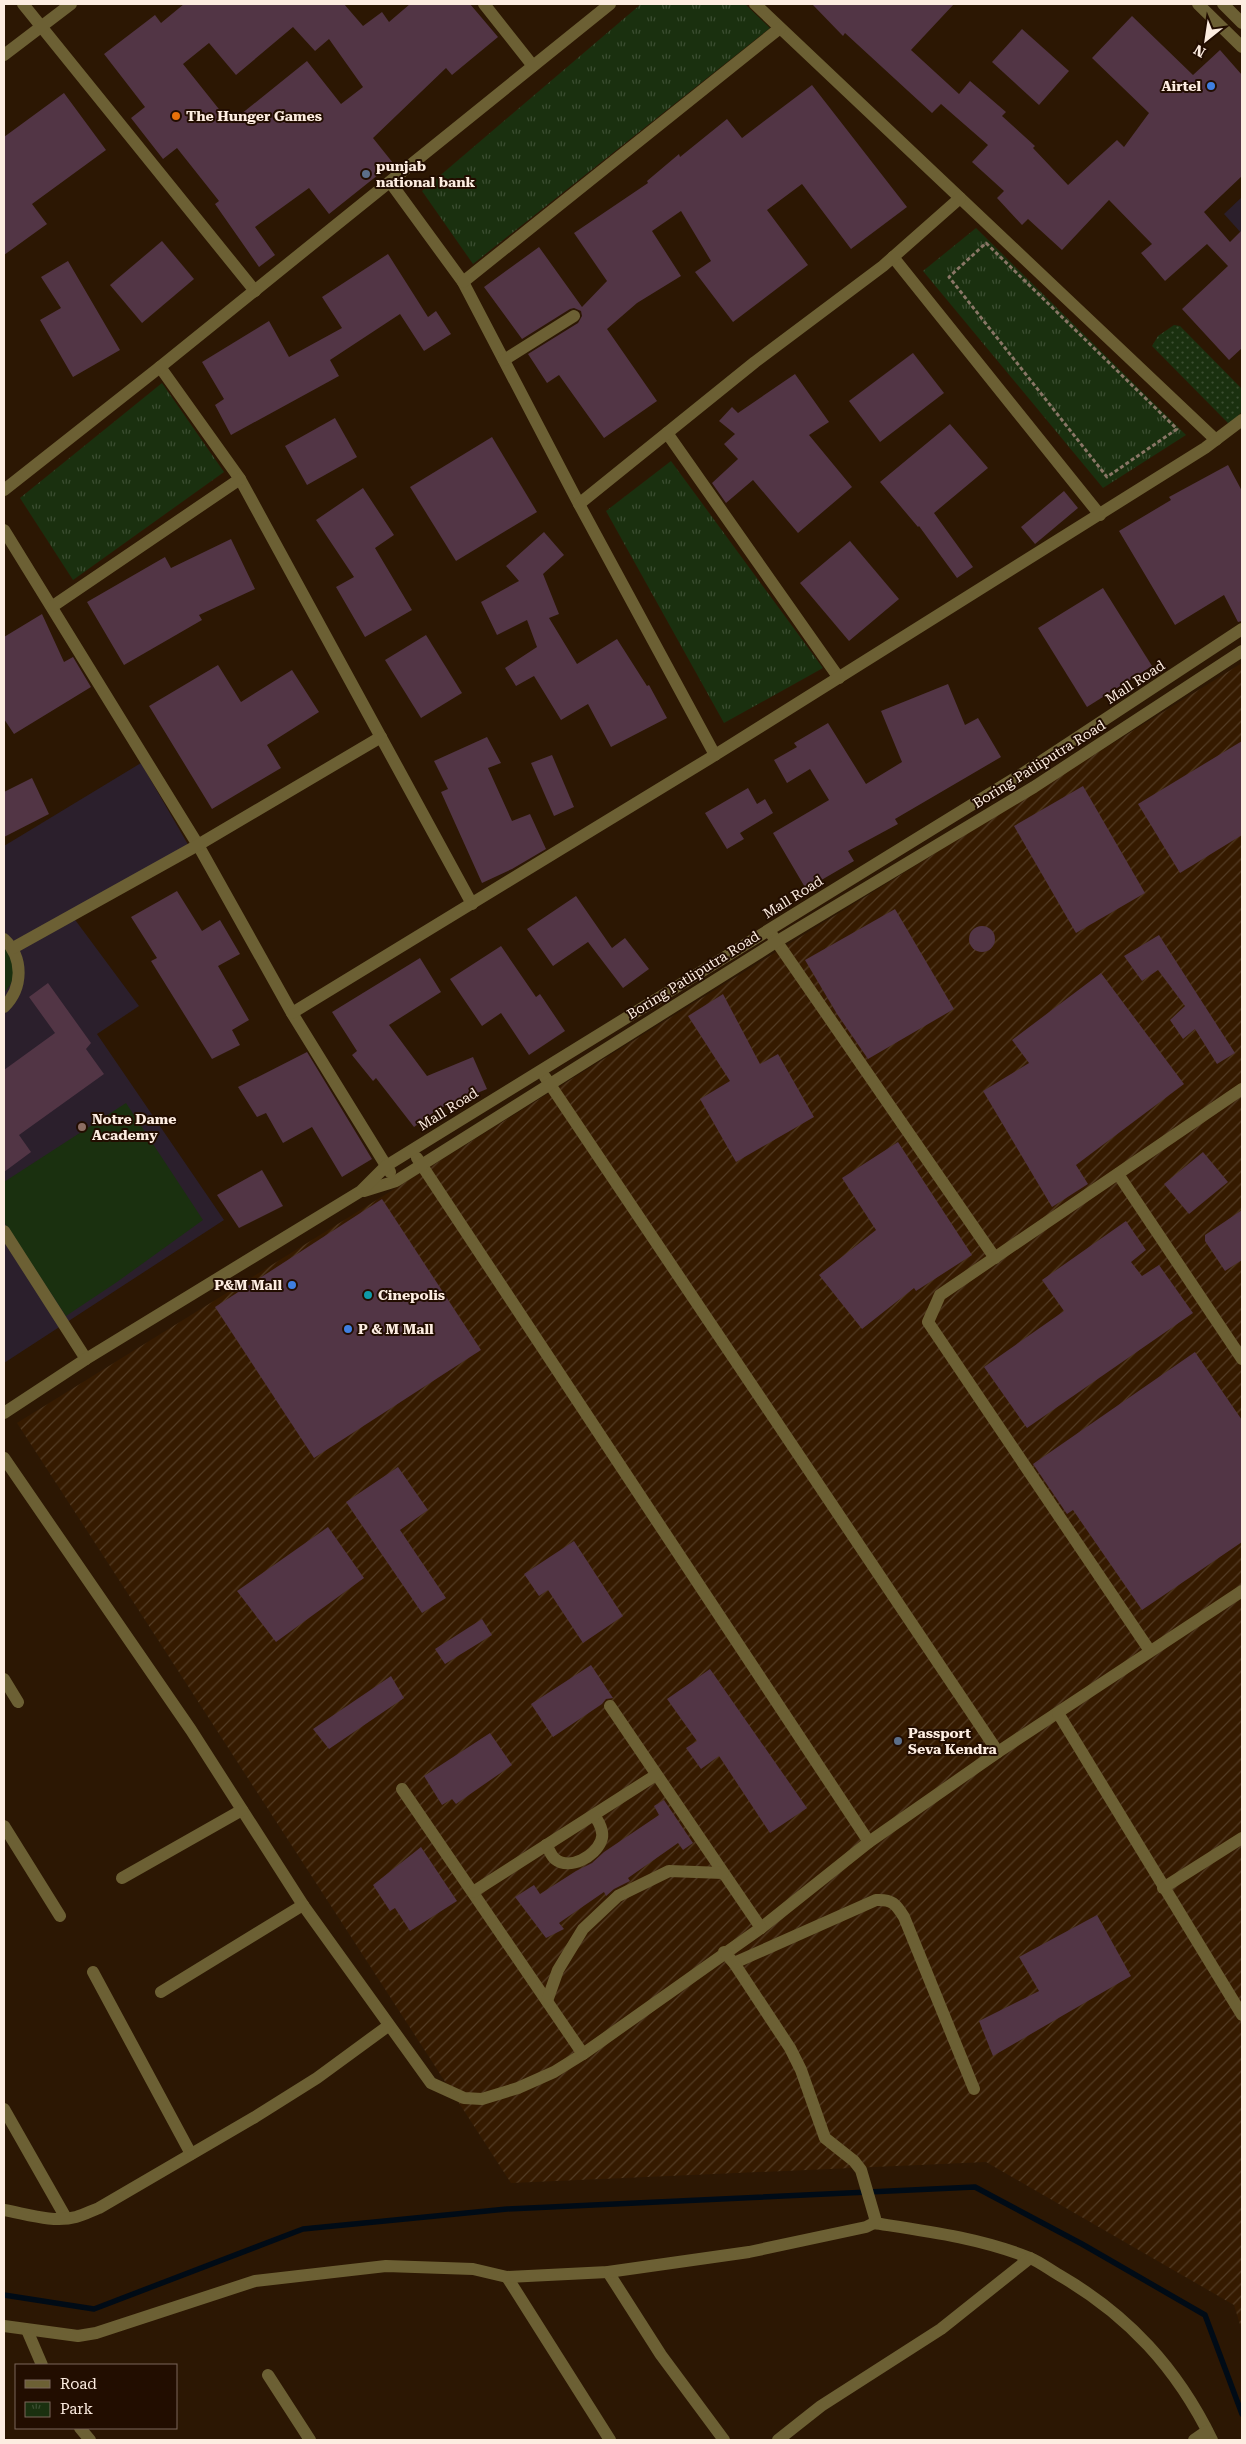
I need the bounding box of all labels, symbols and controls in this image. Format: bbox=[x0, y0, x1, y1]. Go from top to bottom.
north arrow bbox=[1181, 15, 1231, 65]
text: N bbox=[1191, 42, 1208, 61]
place label: Airtel bbox=[1161, 78, 1201, 94]
marker: Airtel bbox=[1205, 80, 1217, 92]
place label: The Hunger Games bbox=[186, 108, 322, 124]
marker: The Hunger Games bbox=[170, 110, 182, 122]
place label: punjab national bank bbox=[376, 158, 475, 190]
marker: punjab national bank bbox=[360, 168, 372, 180]
street label: Mall Road bbox=[1102, 657, 1168, 707]
street label: Boring Patliputra Road bbox=[970, 717, 1108, 811]
street label: Mall Road bbox=[760, 872, 826, 922]
street label: Boring Patliputra Road bbox=[624, 928, 762, 1022]
street label: Mall Road bbox=[415, 1084, 481, 1134]
place label: Notre Dame Academy bbox=[92, 1111, 176, 1143]
marker: Notre Dame Academy bbox=[76, 1121, 88, 1133]
place label: P&M Mall bbox=[214, 1277, 282, 1293]
marker: P&M Mall bbox=[286, 1279, 298, 1291]
place label: Cinepolis bbox=[378, 1287, 445, 1303]
marker: Cinepolis bbox=[362, 1289, 374, 1301]
place label: P & M Mall bbox=[358, 1321, 434, 1337]
marker: P & M Mall bbox=[342, 1323, 354, 1335]
place label: Passport Seva Kendra bbox=[908, 1725, 998, 1757]
marker: Passport Seva Kendra bbox=[892, 1735, 904, 1747]
legend bbox=[15, 2364, 178, 2429]
text: Road bbox=[60, 2375, 97, 2393]
text: Park bbox=[60, 2400, 94, 2418]

